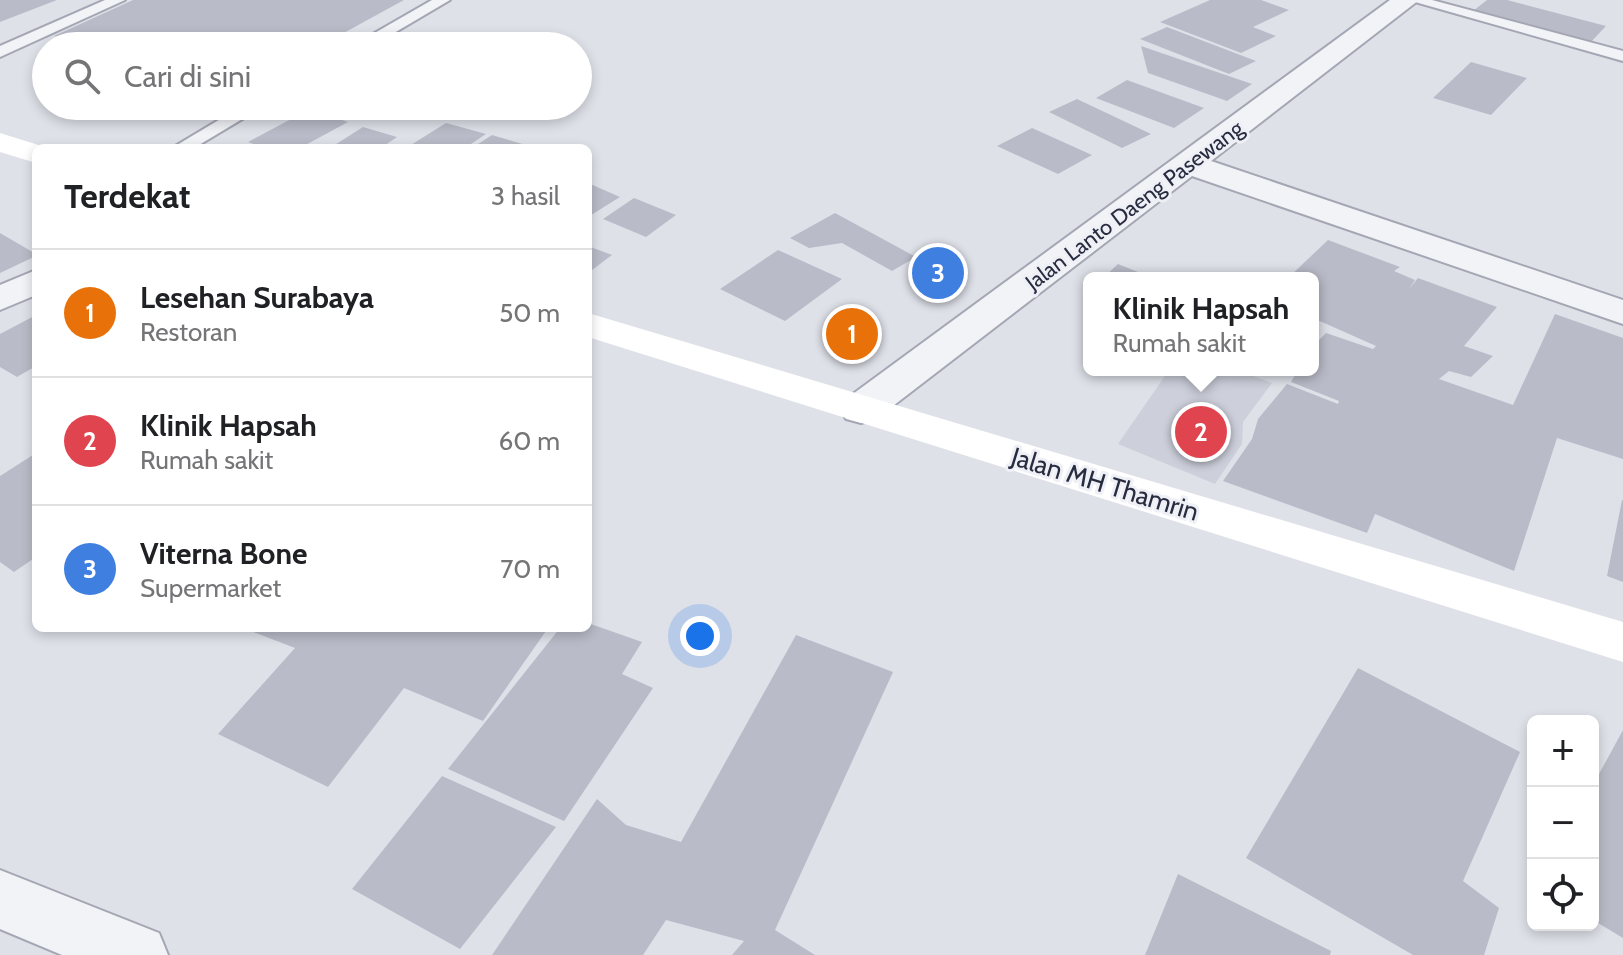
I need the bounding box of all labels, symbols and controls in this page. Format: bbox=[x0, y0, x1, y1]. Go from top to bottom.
search box bbox=[32, 32, 592, 120]
icon: search bbox=[60, 54, 104, 98]
text: Cari di sini bbox=[124, 58, 251, 95]
street label: Jalan Lanto Daeng Pasewang bbox=[1019, 114, 1249, 297]
text: Terdekat bbox=[64, 175, 190, 217]
text: 3 hasil bbox=[491, 180, 560, 212]
pin: 3 bbox=[912, 243, 964, 303]
popup bbox=[1083, 272, 1319, 376]
text: Lesehan Surabaya bbox=[140, 279, 374, 316]
text: Klinik Hapsah bbox=[1113, 290, 1289, 327]
text: 1 bbox=[85, 297, 95, 329]
text: 50 m bbox=[499, 297, 560, 329]
pin: 1 bbox=[826, 304, 878, 364]
text: Restoran bbox=[140, 316, 237, 348]
text: Rumah sakit bbox=[1113, 327, 1246, 359]
pin: 2 bbox=[1175, 402, 1227, 462]
text: Klinik Hapsah bbox=[140, 407, 317, 444]
text: 2 bbox=[83, 425, 97, 457]
text: 60 m bbox=[498, 425, 560, 457]
street label: Jalan MH Thamrin bbox=[1006, 440, 1203, 528]
text: Rumah sakit bbox=[140, 444, 273, 476]
text: Viterna Bone bbox=[140, 535, 307, 572]
text: 3 bbox=[83, 553, 97, 585]
text: 70 m bbox=[500, 553, 560, 585]
text: Supermarket bbox=[140, 572, 281, 604]
your location bbox=[680, 616, 720, 656]
map controls bbox=[1527, 715, 1599, 931]
button: + bbox=[1527, 715, 1599, 787]
button: − bbox=[1527, 787, 1599, 859]
button: locate bbox=[1527, 859, 1599, 931]

